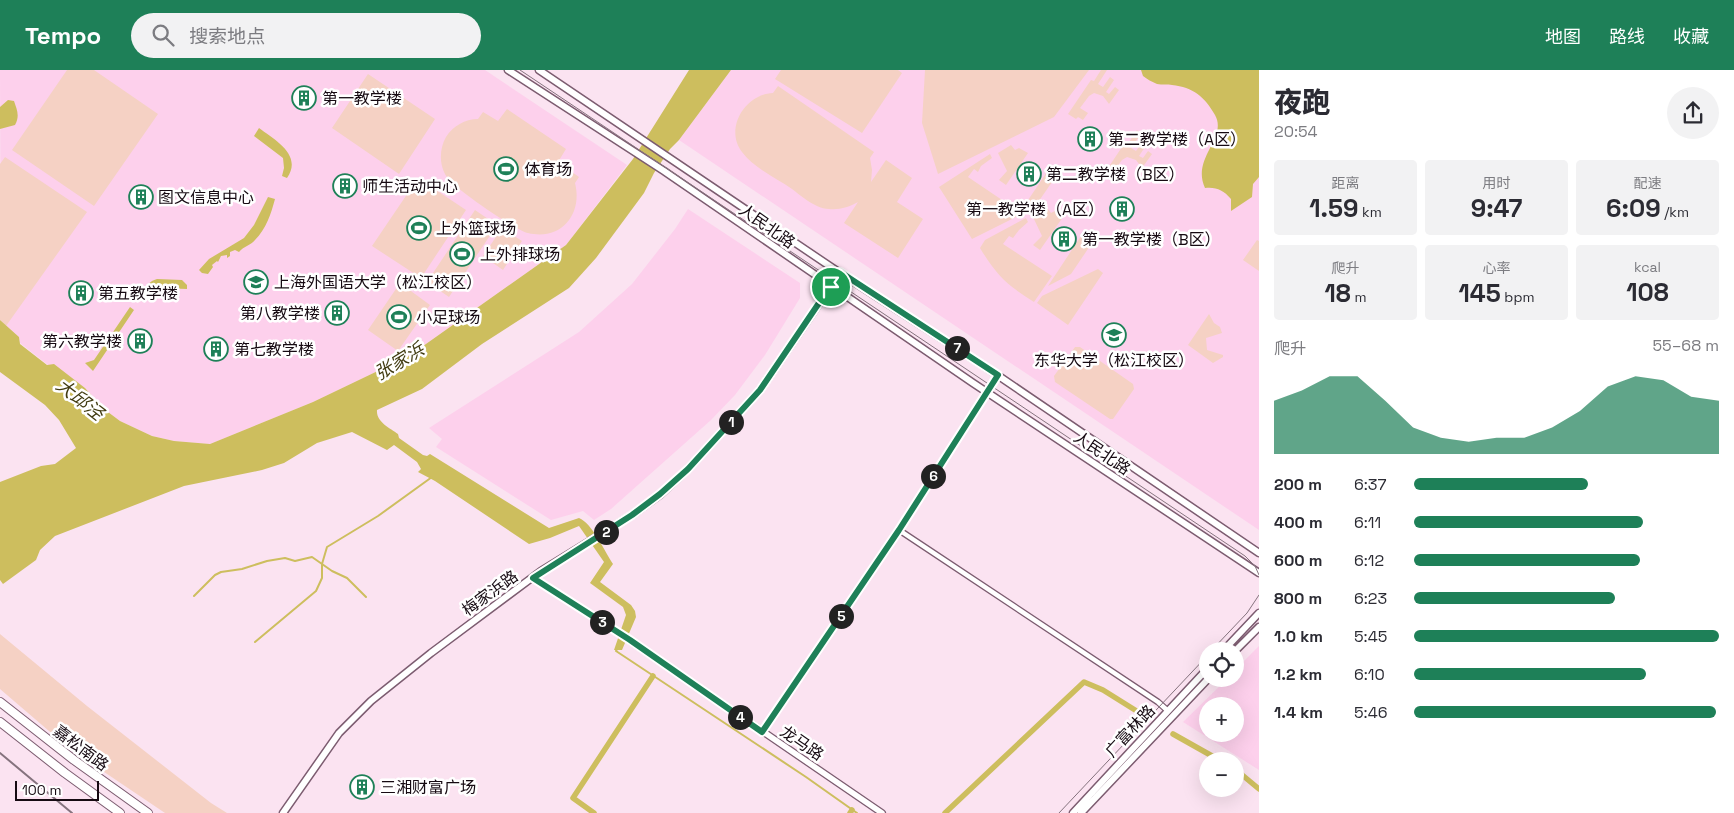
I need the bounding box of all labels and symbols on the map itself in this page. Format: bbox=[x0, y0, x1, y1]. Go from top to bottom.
building icon: 第一教学楼 bbox=[291, 85, 317, 111]
place label: 第一教学楼 bbox=[322, 88, 402, 109]
building icon: 第二教学楼（A区） bbox=[1077, 126, 1103, 152]
place label: 第二教学楼（A区） bbox=[1108, 129, 1246, 150]
sports icon: 体育场 bbox=[493, 156, 519, 182]
place label: 体育场 bbox=[524, 159, 572, 180]
building icon: 第二教学楼（B区） bbox=[1016, 161, 1042, 187]
place label: 第二教学楼（B区） bbox=[1046, 164, 1185, 185]
building icon: 师生活动中心 bbox=[332, 173, 358, 199]
place label: 师生活动中心 bbox=[362, 176, 458, 197]
building icon: 图文信息中心 bbox=[128, 184, 154, 210]
place label: 图文信息中心 bbox=[158, 187, 254, 208]
building icon: 第一教学楼（A区） bbox=[1109, 196, 1135, 222]
street label: 人民北路 bbox=[735, 199, 799, 253]
place label: 第一教学楼（A区） bbox=[966, 199, 1104, 220]
sports icon: 上外篮球场 bbox=[406, 215, 432, 241]
place label: 上外篮球场 bbox=[436, 218, 516, 239]
building icon: 第一教学楼（B区） bbox=[1051, 226, 1077, 252]
place label: 第一教学楼（B区） bbox=[1082, 229, 1221, 250]
sports icon: 上外排球场 bbox=[449, 241, 475, 267]
place label: 上外排球场 bbox=[480, 244, 560, 265]
pin bbox=[810, 266, 852, 308]
school or university icon: 上海外国语大学（松江校区） bbox=[243, 269, 269, 295]
place label: 上海外国语大学（松江校区） bbox=[274, 272, 482, 293]
building icon: 第五教学楼 bbox=[68, 280, 94, 306]
place label: 第五教学楼 bbox=[98, 283, 178, 304]
building icon: 第八教学楼 bbox=[324, 300, 350, 326]
place label: 第八教学楼 bbox=[240, 303, 320, 324]
sports icon: 小足球场 bbox=[386, 304, 412, 330]
place label: 小足球场 bbox=[416, 307, 480, 328]
school or university icon: 东华大学（松江校区） bbox=[1101, 322, 1127, 348]
building icon: 第六教学楼 bbox=[127, 328, 153, 354]
place label: 第六教学楼 bbox=[42, 331, 122, 352]
building icon: 第七教学楼 bbox=[203, 336, 229, 362]
water label: 张家浜 bbox=[370, 336, 430, 385]
pin: 7 bbox=[944, 336, 970, 360]
place label: 第七教学楼 bbox=[234, 339, 314, 360]
place label: 东华大学（松江校区） bbox=[1034, 350, 1194, 371]
water label: 大邱泾 bbox=[52, 373, 110, 426]
pin: 1 bbox=[718, 410, 744, 434]
street label: 人民北路 bbox=[1070, 426, 1134, 480]
pin: 6 bbox=[920, 464, 946, 488]
pin: 2 bbox=[594, 520, 618, 544]
street label: 梅家浜路 bbox=[458, 566, 522, 620]
pin: 5 bbox=[828, 604, 854, 628]
pin: 3 bbox=[590, 610, 614, 634]
street label: 广富林路 bbox=[1100, 700, 1160, 762]
pin: 4 bbox=[728, 704, 752, 730]
street label: 嘉松南路 bbox=[49, 720, 113, 776]
street label: 龙马路 bbox=[776, 721, 828, 765]
building icon: 三湘财富广场 bbox=[349, 774, 375, 800]
place label: 三湘财富广场 bbox=[380, 777, 476, 798]
scale bar bbox=[15, 778, 99, 801]

